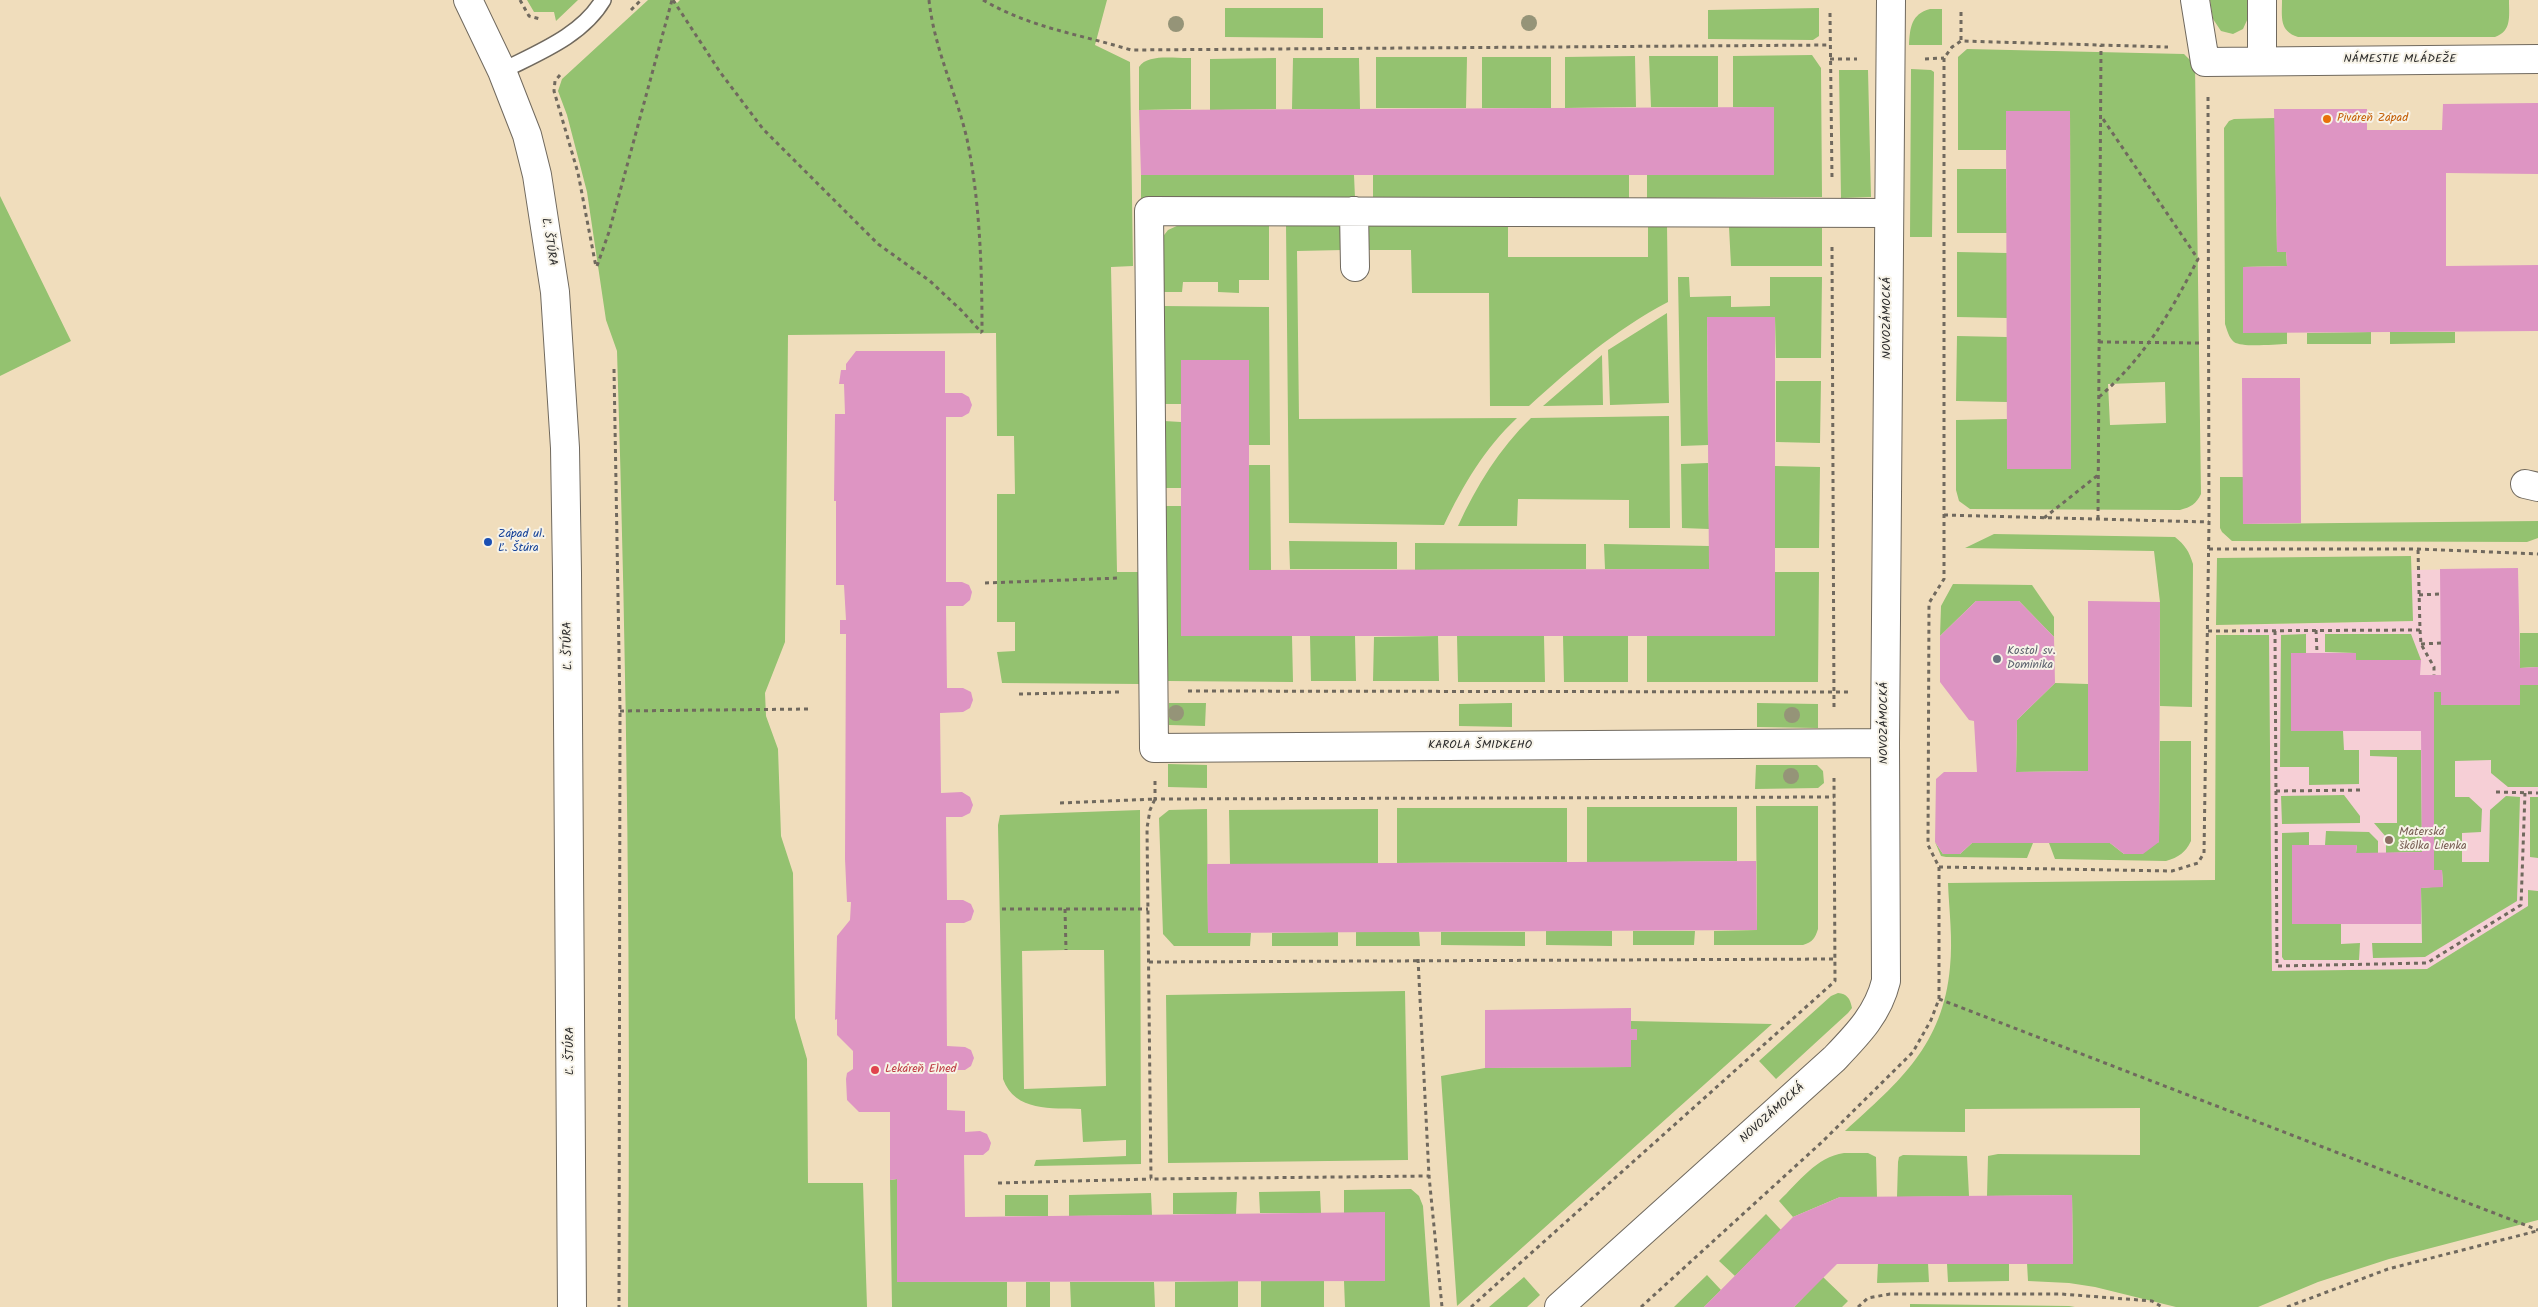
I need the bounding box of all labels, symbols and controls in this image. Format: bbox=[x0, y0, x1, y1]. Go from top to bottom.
street label: NÁMESTIE MLÁDEŽE bbox=[2344, 53, 2456, 67]
place label: Piváreň Západ bbox=[2337, 112, 2408, 126]
marker: Piváreň Západ bbox=[2321, 113, 2333, 125]
street label: Ľ. ŠTÚRA bbox=[537, 217, 559, 267]
street label: NOVOZÁMOCKÁ bbox=[1881, 277, 1895, 359]
place label: Západ ul. Ľ. Štúra bbox=[498, 528, 545, 556]
marker: Západ ul. Ľ. Štúra bbox=[482, 536, 494, 548]
street label: Ľ. ŠTÚRA bbox=[561, 622, 577, 670]
place label: Kostol sv. Dominika bbox=[2007, 645, 2055, 673]
marker: Kostol sv. Dominika bbox=[1991, 653, 2003, 665]
street label: NOVOZÁMOCKÁ bbox=[1878, 682, 1892, 764]
street label: KAROLA ŠMIDKEHO bbox=[1428, 739, 1532, 753]
place label: Materská škôlka Lienka bbox=[2399, 826, 2467, 854]
marker: Materská škôlka Lienka bbox=[2383, 834, 2395, 846]
street label: Ľ. ŠTÚRA bbox=[564, 1027, 578, 1075]
place label: Lekáreň Elned bbox=[885, 1063, 957, 1077]
marker: Lekáreň Elned bbox=[869, 1064, 881, 1076]
street label: NOVOZÁMOCKÁ bbox=[1738, 1081, 1808, 1147]

